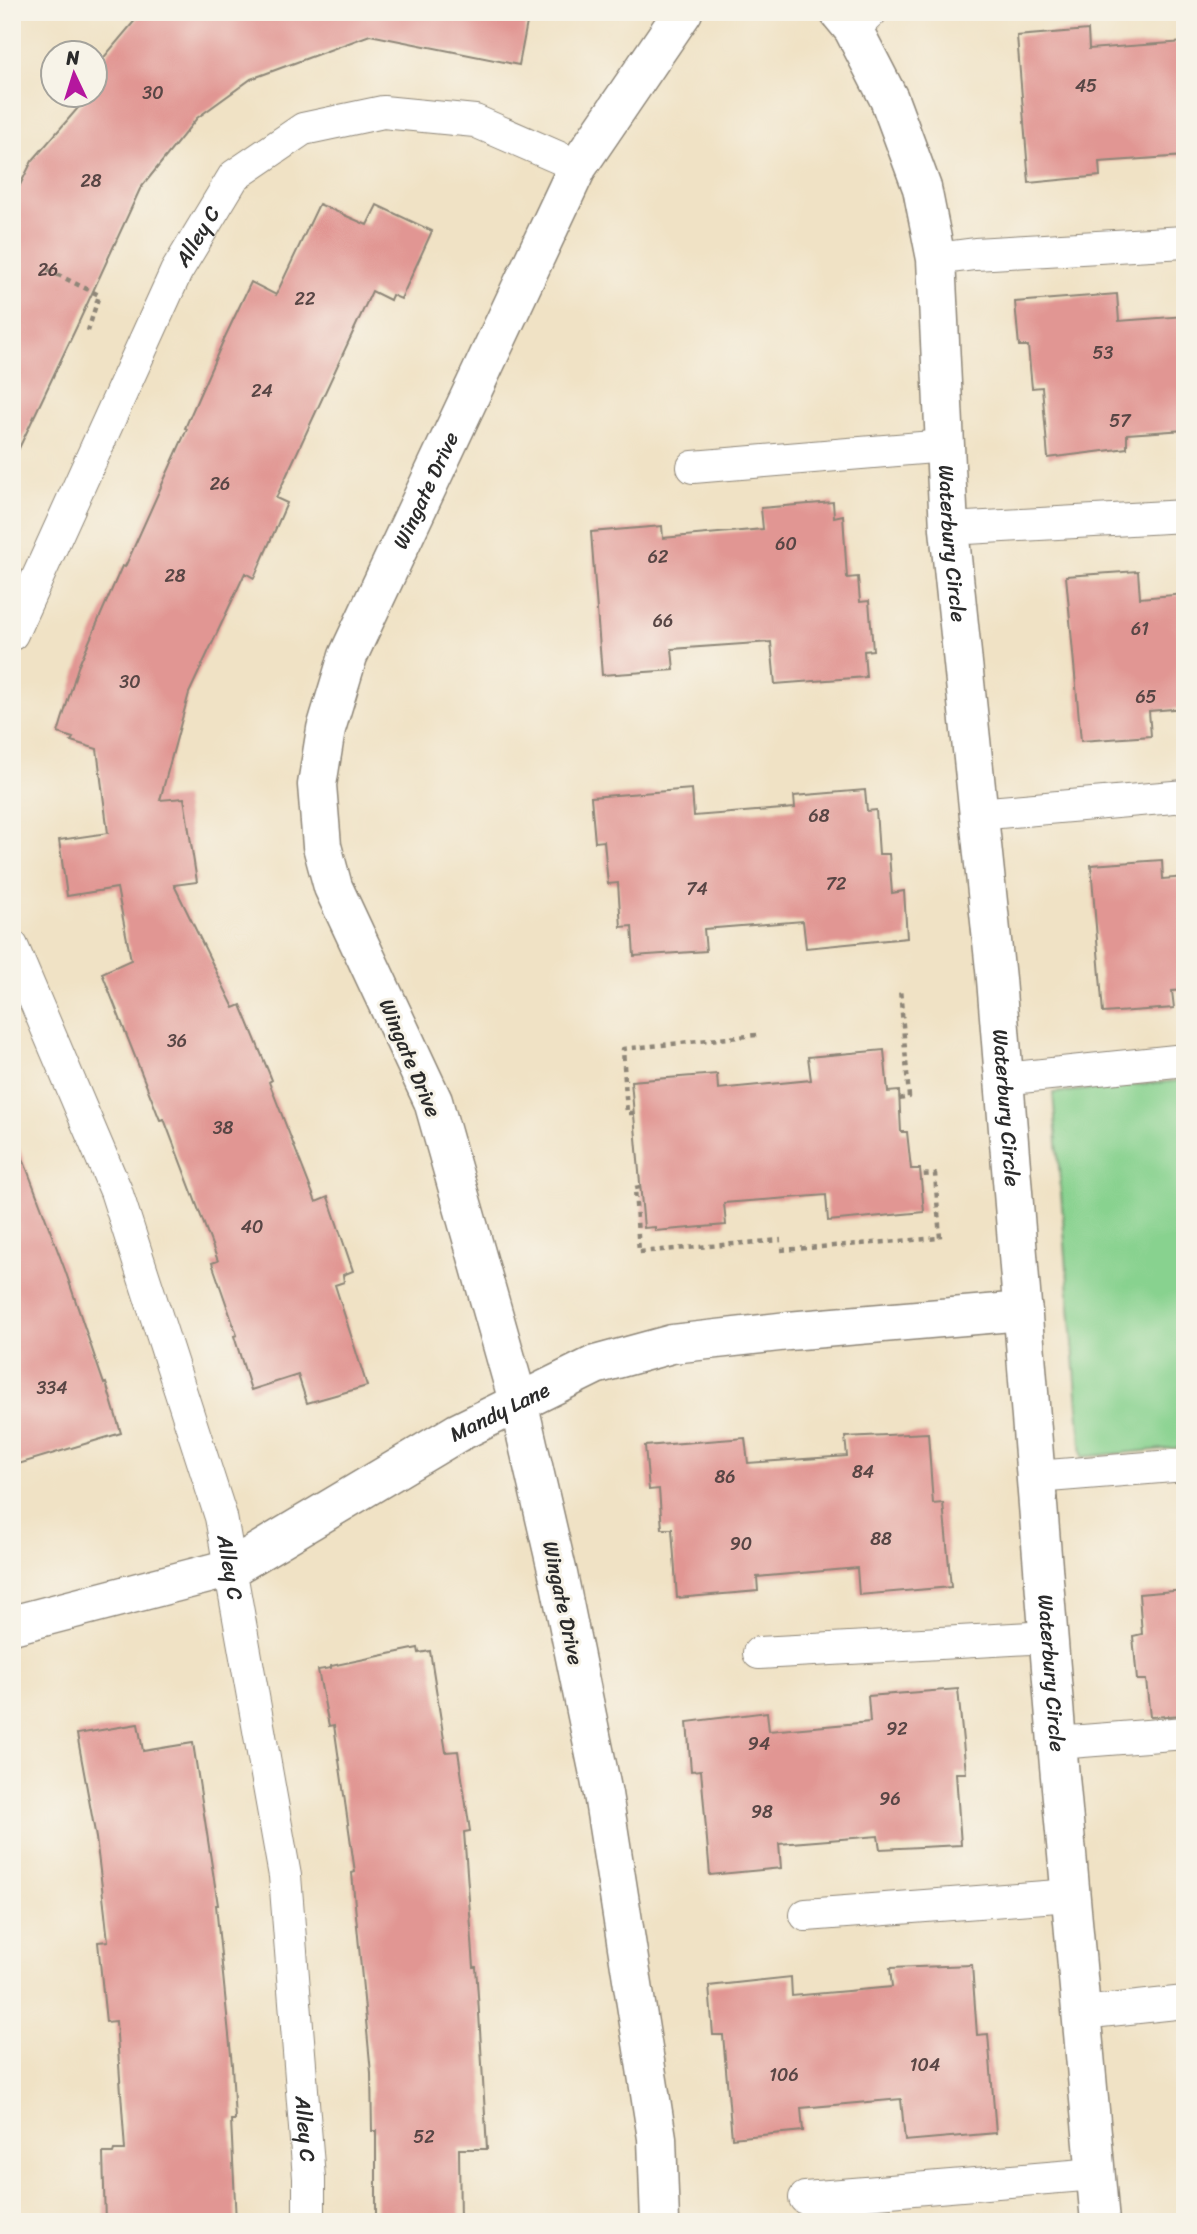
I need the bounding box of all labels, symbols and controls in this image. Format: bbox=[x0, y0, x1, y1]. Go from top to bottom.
north arrow bbox=[38, 38, 108, 108]
text: N bbox=[64, 41, 81, 75]
house number: 45 bbox=[1075, 70, 1097, 102]
house number: 30 bbox=[142, 77, 164, 109]
house number: 28 bbox=[80, 165, 102, 197]
street label: Alley C bbox=[164, 198, 231, 275]
house number: 26 bbox=[38, 254, 58, 286]
house number: 22 bbox=[295, 283, 315, 315]
house number: 53 bbox=[1093, 337, 1114, 369]
house number: 24 bbox=[251, 375, 273, 407]
house number: 57 bbox=[1109, 405, 1132, 437]
street label: Wingate Drive bbox=[382, 425, 470, 556]
street label: Waterbury Circle bbox=[927, 464, 978, 624]
house number: 26 bbox=[210, 468, 230, 500]
house number: 60 bbox=[775, 528, 797, 560]
house number: 62 bbox=[648, 541, 668, 573]
house number: 28 bbox=[164, 560, 186, 592]
house number: 66 bbox=[653, 605, 673, 637]
house number: 61 bbox=[1131, 613, 1149, 645]
house number: 30 bbox=[119, 666, 141, 698]
house number: 65 bbox=[1135, 681, 1157, 713]
house number: 68 bbox=[808, 800, 830, 832]
house number: 72 bbox=[826, 868, 846, 900]
house number: 74 bbox=[686, 873, 708, 905]
street label: Wingate Drive bbox=[368, 993, 452, 1124]
house number: 36 bbox=[167, 1025, 187, 1057]
street label: Waterbury Circle bbox=[981, 1028, 1032, 1188]
house number: 38 bbox=[213, 1112, 234, 1144]
house number: 40 bbox=[241, 1211, 263, 1243]
street label: Mandy Lane bbox=[443, 1371, 556, 1453]
house number: 334 bbox=[36, 1372, 68, 1404]
house number: 84 bbox=[852, 1456, 874, 1488]
house number: 86 bbox=[714, 1461, 736, 1493]
house number: 88 bbox=[870, 1523, 892, 1555]
house number: 90 bbox=[730, 1528, 752, 1560]
street label: Alley C bbox=[205, 1531, 255, 1603]
street label: Wingate Drive bbox=[531, 1537, 595, 1669]
street label: Waterbury Circle bbox=[1026, 1593, 1077, 1753]
house number: 92 bbox=[886, 1713, 908, 1745]
house number: 94 bbox=[748, 1728, 770, 1760]
house number: 96 bbox=[879, 1783, 901, 1815]
house number: 98 bbox=[751, 1796, 773, 1828]
house number: 104 bbox=[910, 2049, 940, 2081]
house number: 106 bbox=[769, 2059, 799, 2091]
street label: Alley C bbox=[283, 2094, 327, 2163]
house number: 52 bbox=[413, 2121, 435, 2153]

